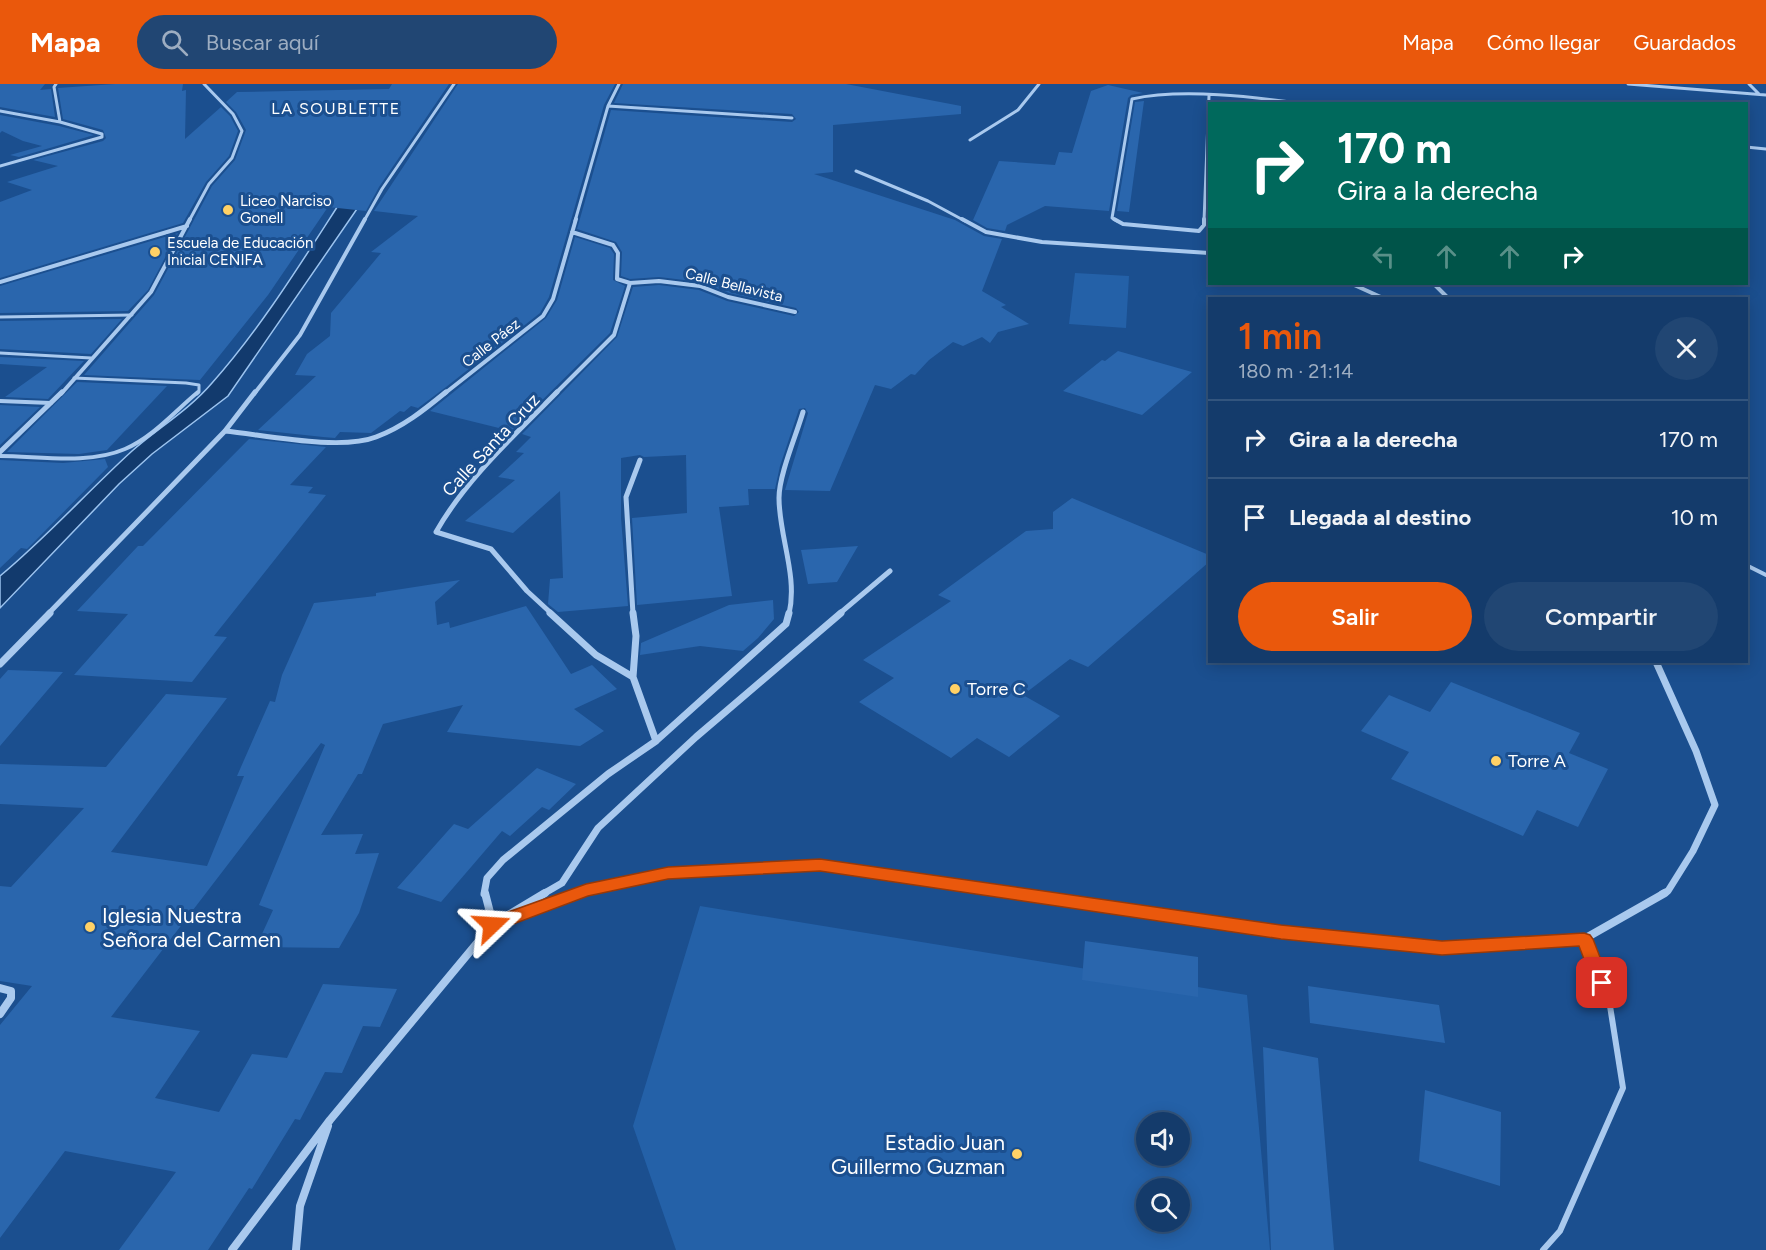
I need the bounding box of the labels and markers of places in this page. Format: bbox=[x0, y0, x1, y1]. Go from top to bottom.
place label: Liceo Narciso Gonell bbox=[240, 192, 332, 227]
marker: Liceo Narciso Gonell bbox=[221, 203, 235, 217]
place label: Escuela de Educación Inicial CENIFA bbox=[167, 234, 313, 269]
marker: Escuela de Educación Inicial CENIFA bbox=[148, 245, 162, 259]
place label: Torre C bbox=[967, 678, 1026, 700]
marker: Torre C bbox=[948, 682, 962, 696]
place label: Torre A bbox=[1508, 750, 1566, 772]
marker: Torre A bbox=[1489, 754, 1503, 768]
place label: Iglesia Nuestra Señora del Carmen bbox=[102, 903, 281, 952]
marker: Iglesia Nuestra Señora del Carmen bbox=[83, 920, 97, 934]
pin bbox=[1576, 957, 1627, 1008]
place label: Estadio Juan Guillermo Guzman bbox=[831, 1130, 1005, 1179]
marker: Estadio Juan Guillermo Guzman bbox=[1010, 1147, 1024, 1161]

